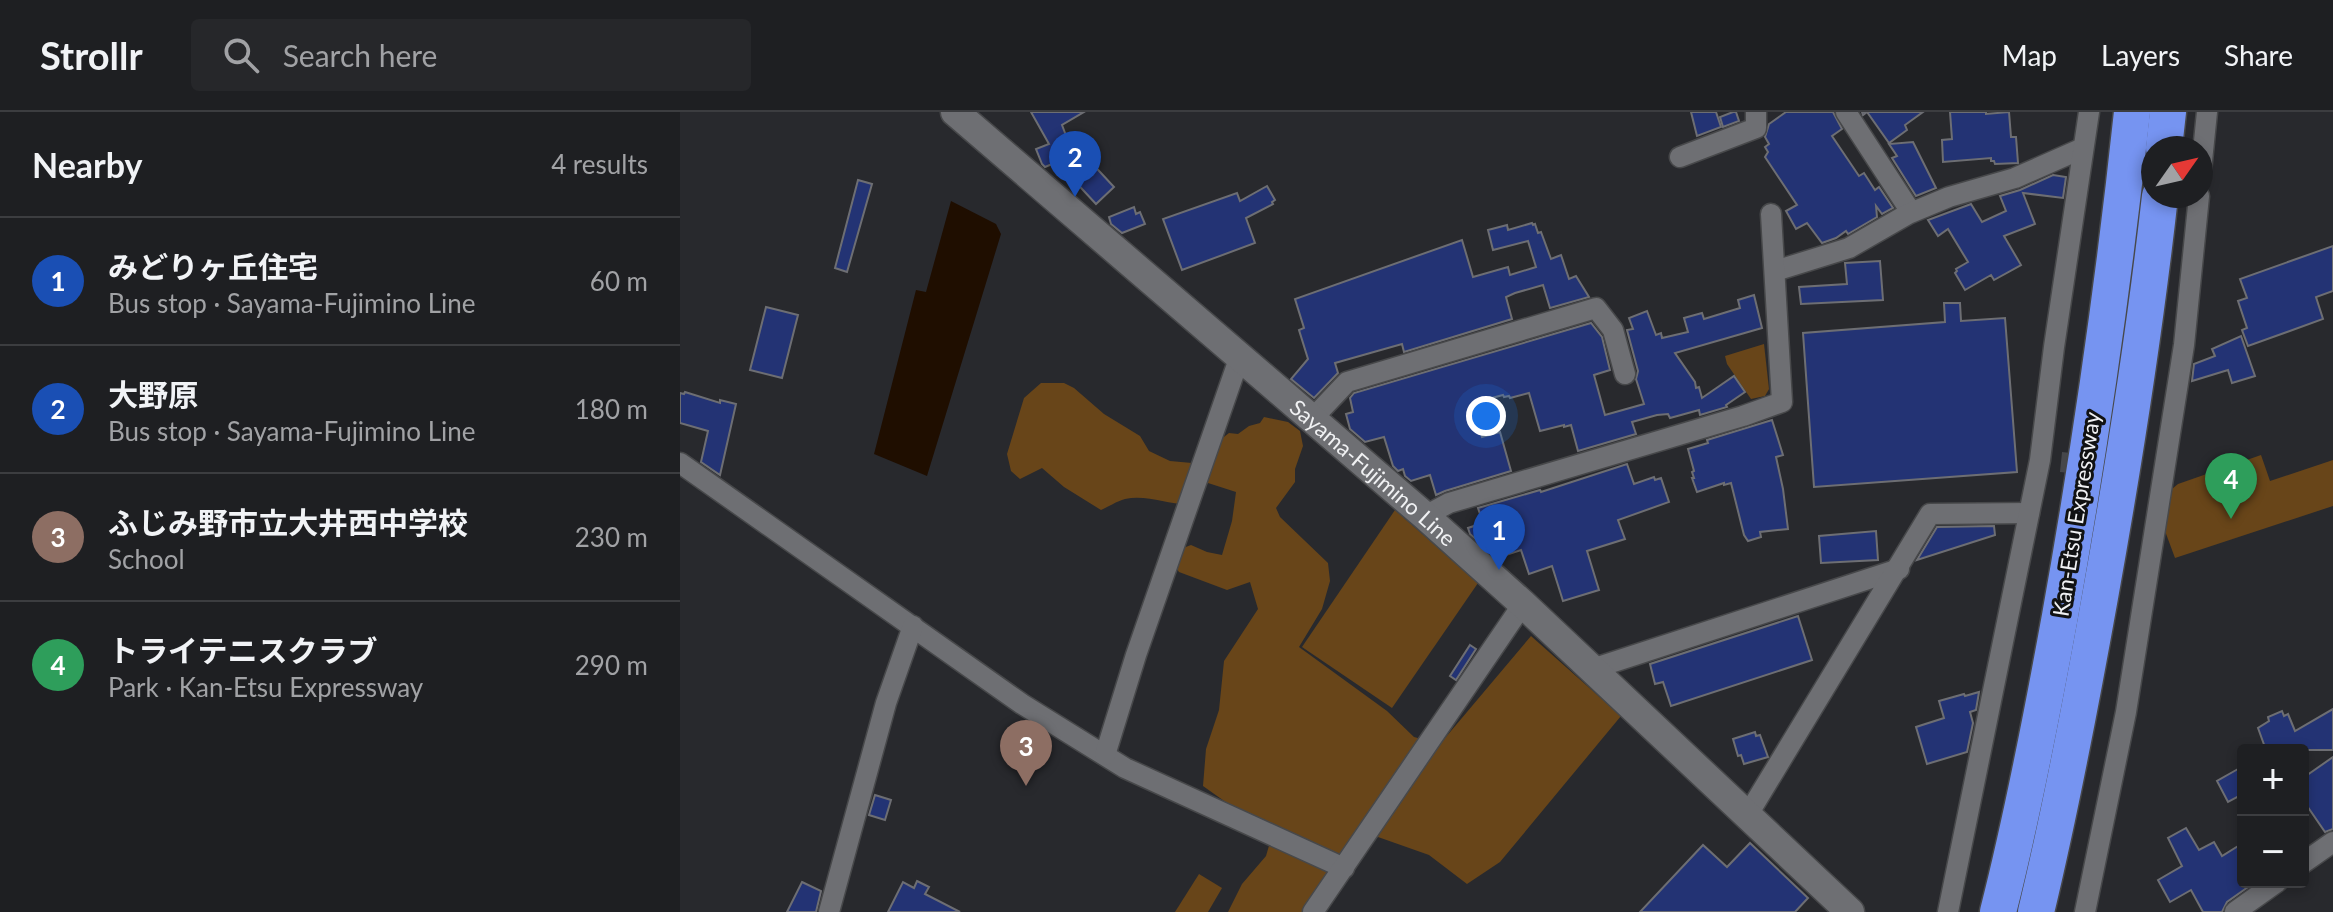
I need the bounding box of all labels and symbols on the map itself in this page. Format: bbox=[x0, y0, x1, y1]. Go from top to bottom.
pin: 2 bbox=[1049, 131, 1101, 197]
north arrow bbox=[2141, 136, 2213, 208]
street label: Sayama-Fujimino Line bbox=[1285, 393, 1462, 551]
your location bbox=[1466, 396, 1506, 436]
street label: Kan-Etsu Expressway bbox=[2046, 409, 2106, 618]
pin: 4 bbox=[2205, 453, 2257, 519]
pin: 1 bbox=[1473, 504, 1525, 570]
pin: 3 bbox=[1000, 720, 1052, 786]

